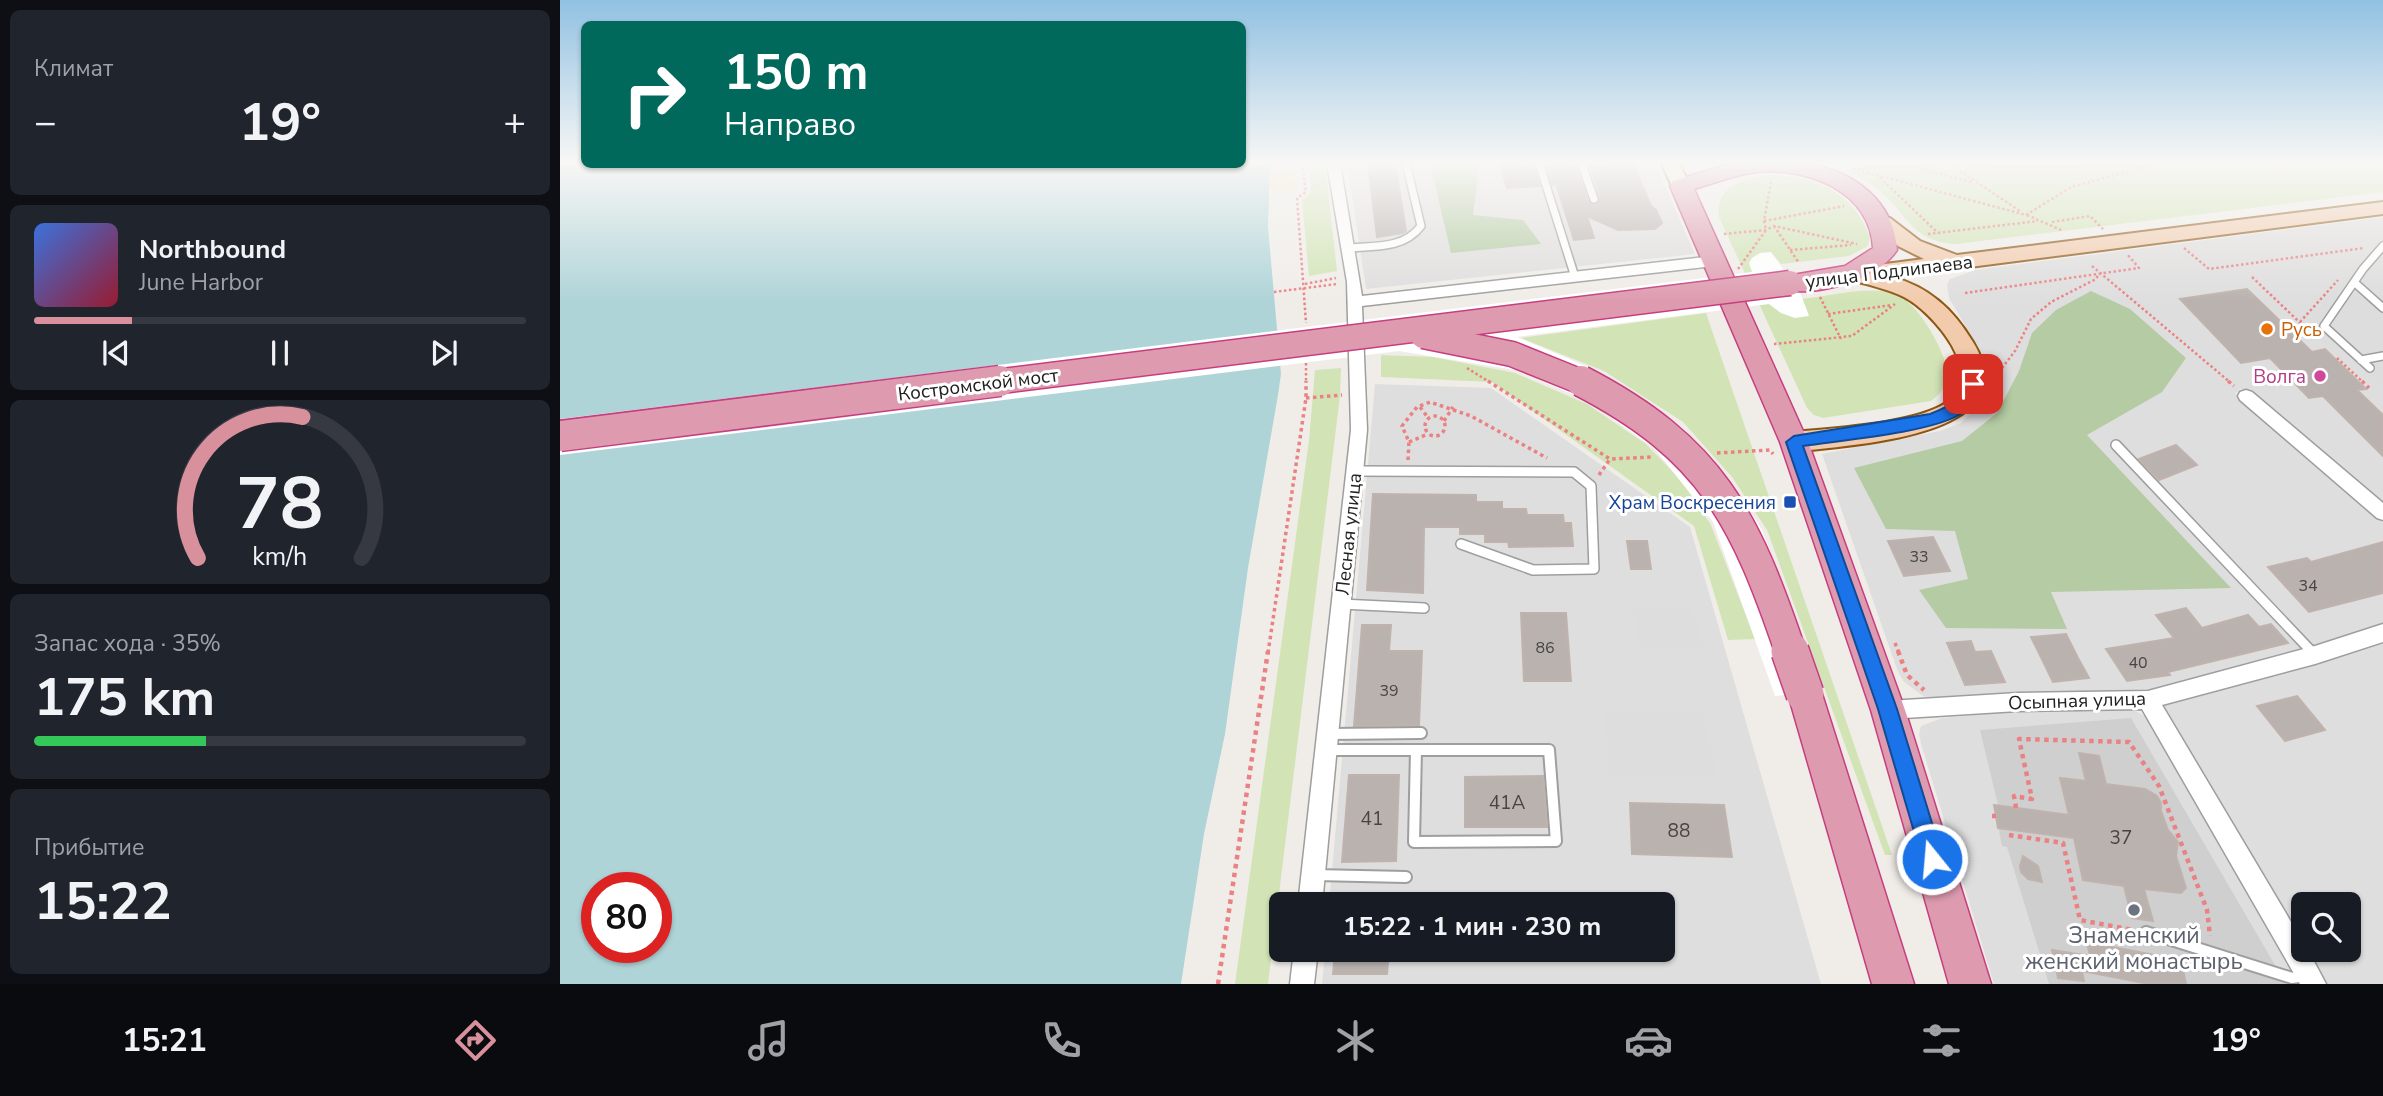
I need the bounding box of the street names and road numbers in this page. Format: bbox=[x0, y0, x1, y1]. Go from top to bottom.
street label: улица Подлипаева bbox=[1804, 249, 1974, 295]
street label: Костромской мост bbox=[897, 362, 1060, 408]
street label: Лесная улица bbox=[1330, 472, 1368, 597]
street label: Осыпная улица bbox=[2008, 686, 2146, 716]

